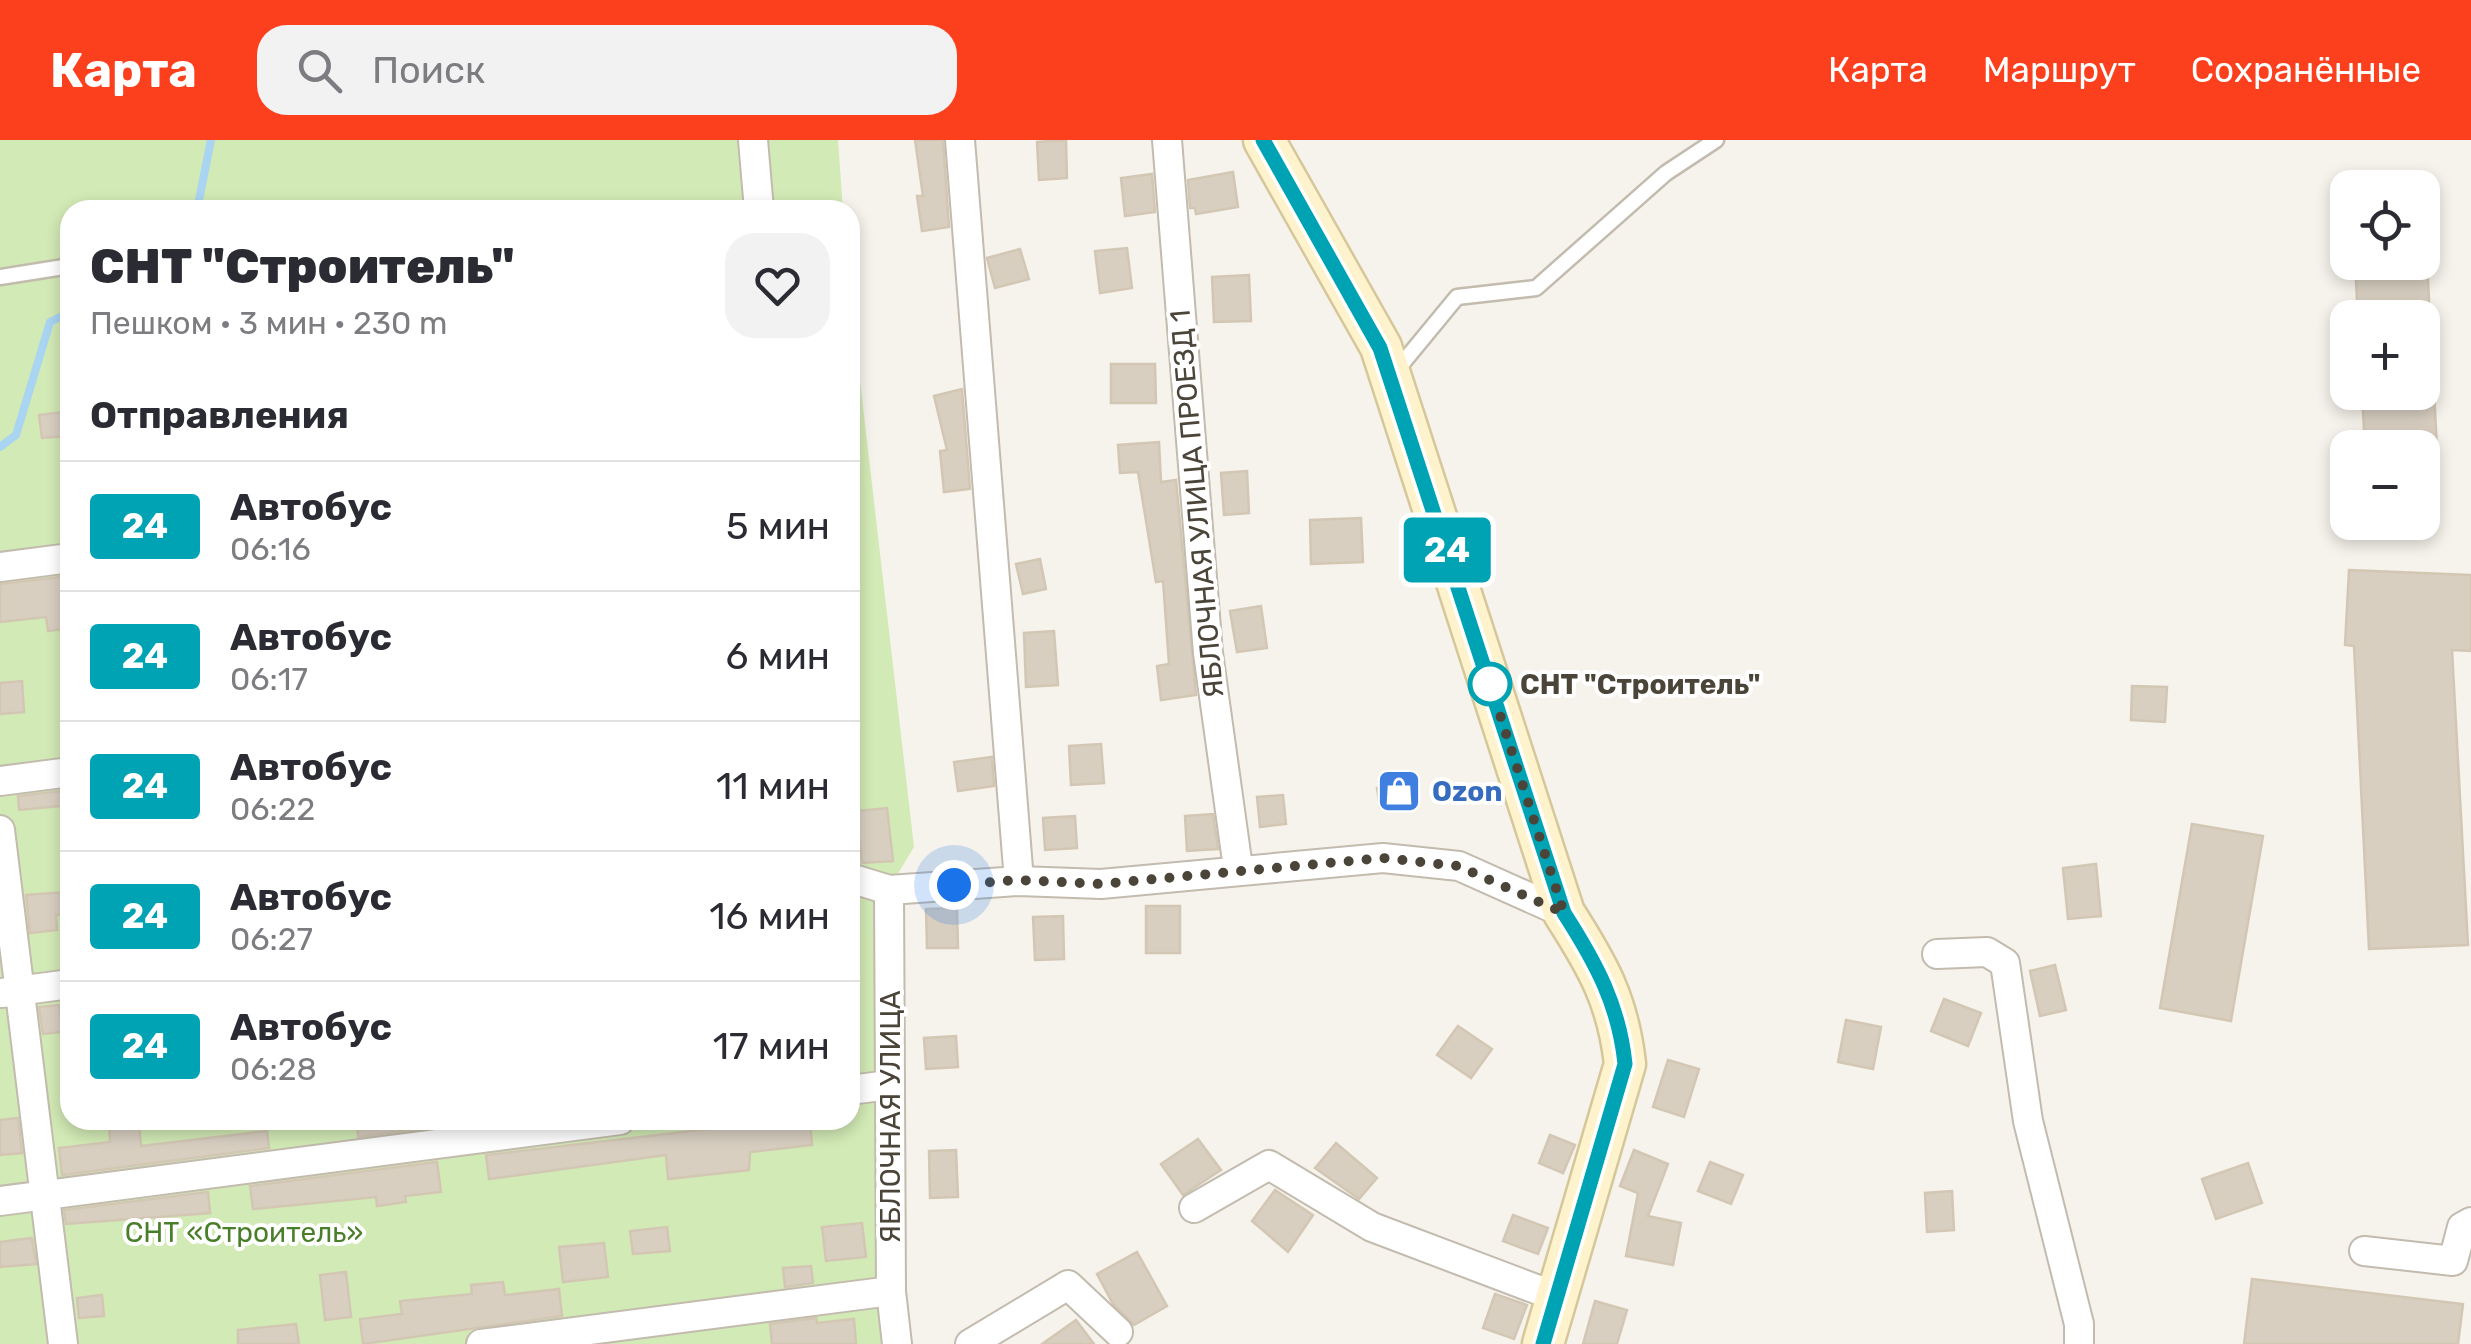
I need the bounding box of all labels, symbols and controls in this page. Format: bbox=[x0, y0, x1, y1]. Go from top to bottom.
search box bbox=[257, 25, 957, 115]
text: Карта bbox=[50, 42, 197, 99]
icon: search bbox=[292, 43, 347, 98]
text: Поиск bbox=[372, 47, 485, 93]
text: Карта bbox=[1828, 49, 1928, 91]
text: Маршрут bbox=[1983, 49, 2136, 91]
text: Сохранённые bbox=[2191, 49, 2421, 91]
map controls bbox=[2330, 170, 2440, 540]
button: locate bbox=[2330, 170, 2440, 280]
button: heart bbox=[725, 233, 830, 338]
text: СНТ "Строитель" bbox=[90, 238, 514, 295]
button: + bbox=[2330, 300, 2440, 410]
text: Пешком · 3 мин · 230 m bbox=[90, 304, 448, 342]
street label: ЯБЛОЧНАЯ УЛИЦА ПРОЕЗД 1 bbox=[1164, 308, 1230, 700]
text: Отправления bbox=[90, 392, 349, 438]
button: − bbox=[2330, 430, 2440, 540]
text: Автобус bbox=[230, 484, 392, 530]
text: 5 мин bbox=[726, 503, 830, 549]
text: 24 bbox=[122, 505, 168, 547]
line badge: 24 bbox=[1402, 518, 1492, 582]
text: 24 bbox=[1424, 529, 1470, 571]
text: 06:16 bbox=[230, 530, 311, 568]
text: Автобус bbox=[230, 614, 392, 660]
text: 6 мин bbox=[726, 633, 830, 679]
text: 24 bbox=[122, 635, 168, 677]
text: 06:17 bbox=[230, 660, 308, 698]
marker: СНТ "Строитель" bbox=[1469, 663, 1511, 705]
place label: СНТ "Строитель" bbox=[1520, 668, 1760, 701]
text: Автобус bbox=[230, 744, 392, 790]
text: 11 мин bbox=[716, 763, 830, 809]
text: 24 bbox=[122, 765, 168, 807]
shop icon: Ozon bbox=[1376, 768, 1422, 814]
place label: Ozon bbox=[1432, 775, 1502, 808]
text: 06:22 bbox=[230, 790, 315, 828]
your location bbox=[929, 860, 979, 910]
text: Автобус bbox=[230, 874, 392, 920]
text: 16 мин bbox=[709, 893, 830, 939]
text: 24 bbox=[122, 895, 168, 937]
text: 06:27 bbox=[230, 920, 313, 958]
street label: ЯБЛОЧНАЯ УЛИЦА bbox=[874, 990, 907, 1243]
text: Автобус bbox=[230, 1004, 392, 1050]
text: 17 мин bbox=[713, 1023, 830, 1069]
text: 24 bbox=[122, 1025, 168, 1067]
text: 06:28 bbox=[230, 1050, 317, 1088]
park label: СНТ «Строитель» bbox=[125, 1216, 363, 1249]

